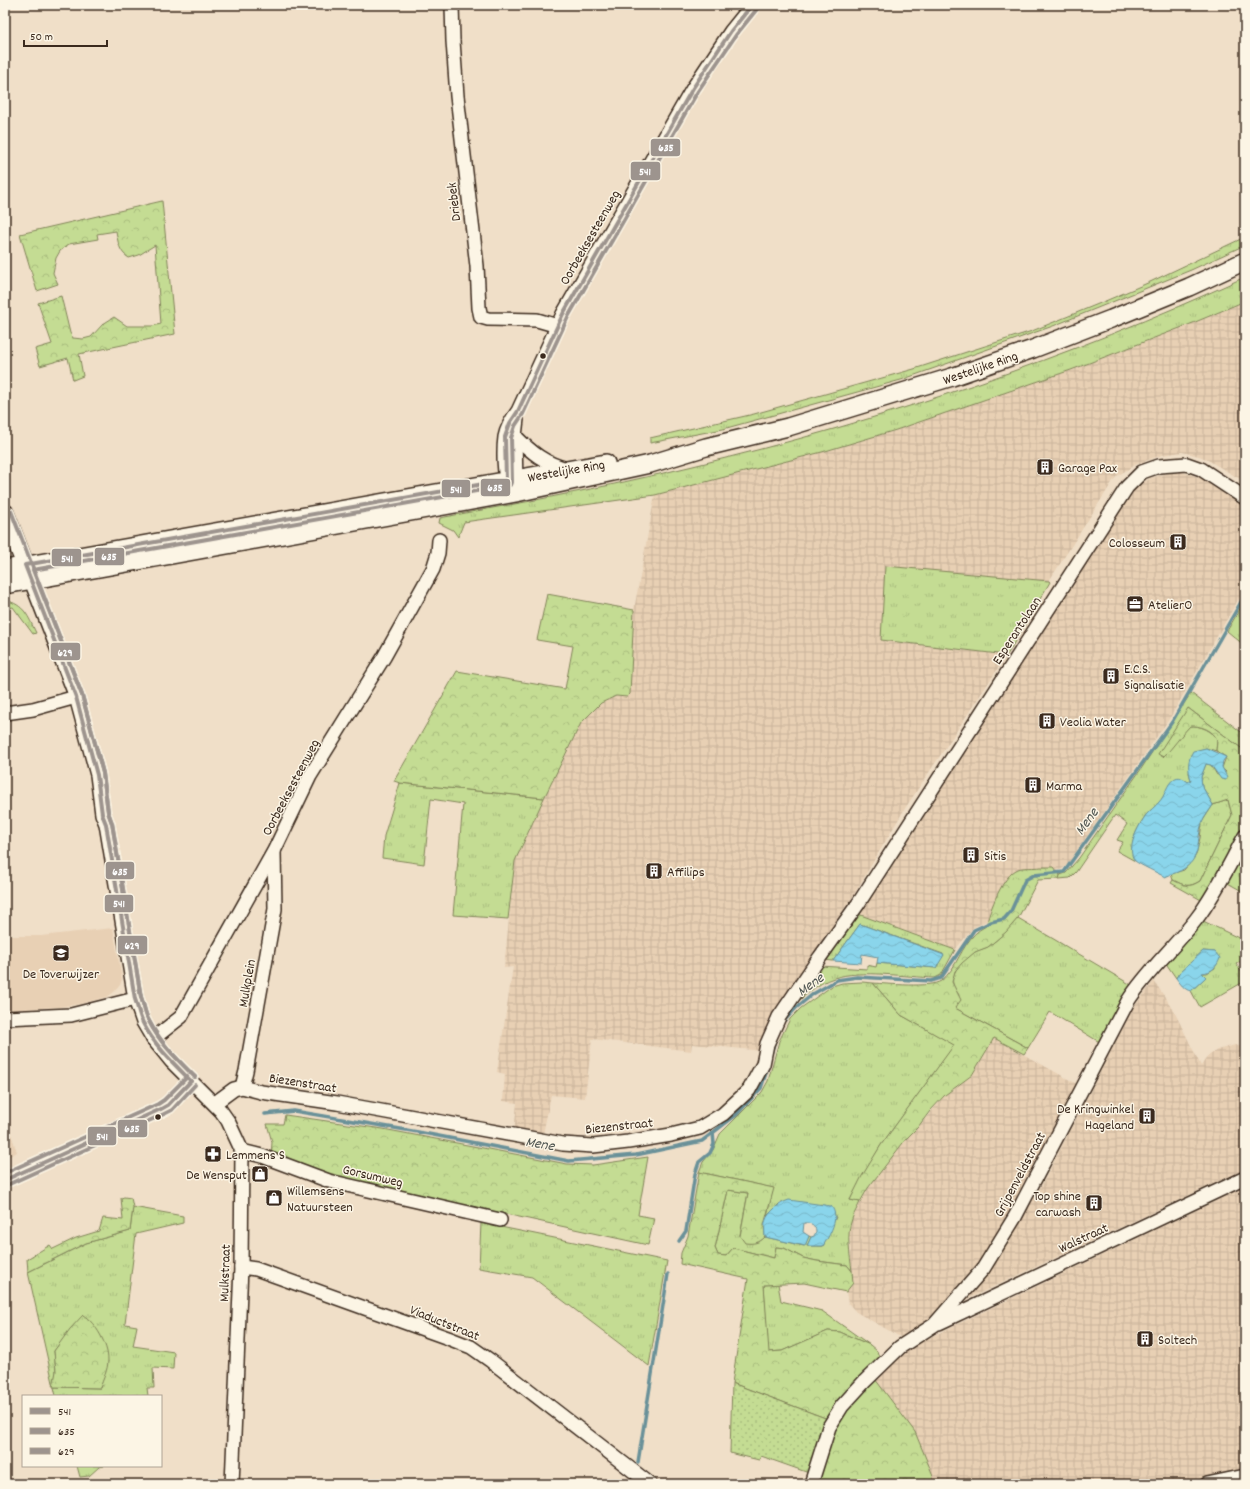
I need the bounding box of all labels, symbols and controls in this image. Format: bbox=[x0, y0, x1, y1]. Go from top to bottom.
scale bar bbox=[24, 22, 107, 48]
text: 50 m bbox=[30, 29, 53, 46]
line badge: 635 bbox=[650, 138, 681, 157]
text: 635 bbox=[658, 141, 674, 157]
line badge: 541 bbox=[630, 161, 661, 181]
text: 541 bbox=[639, 165, 651, 181]
street label: Driebek bbox=[443, 181, 467, 222]
street label: Oorbeeksesteenweg bbox=[555, 187, 626, 289]
street label: Westelijke Ring bbox=[940, 347, 1021, 391]
unlabelled marker bbox=[538, 351, 548, 361]
street label: Westelijke Ring bbox=[526, 455, 607, 489]
building icon: Garage Pax bbox=[1035, 457, 1055, 477]
place label: Garage Pax bbox=[1058, 459, 1117, 479]
line badge: 635 bbox=[480, 478, 511, 497]
line badge: 541 bbox=[441, 479, 471, 498]
text: 635 bbox=[487, 481, 503, 497]
text: 541 bbox=[450, 483, 462, 499]
building icon: Colosseum bbox=[1168, 532, 1188, 552]
place label: Colosseum bbox=[1109, 534, 1165, 554]
line badge: 635 bbox=[94, 547, 125, 566]
line badge: 541 bbox=[51, 548, 82, 567]
text: 635 bbox=[101, 550, 117, 566]
text: 541 bbox=[61, 552, 73, 568]
street label: Esperantolaan bbox=[988, 593, 1047, 669]
office icon: AtelierO bbox=[1125, 594, 1145, 614]
place label: AtelierO bbox=[1148, 596, 1192, 616]
line badge: 629 bbox=[50, 642, 81, 661]
text: 629 bbox=[57, 646, 73, 662]
place label: E.C.S. Signalisatie bbox=[1124, 660, 1184, 696]
building icon: E.C.S. Signalisatie bbox=[1101, 666, 1121, 686]
building icon: Veolia Water bbox=[1037, 711, 1057, 731]
place label: Veolia Water bbox=[1060, 713, 1127, 733]
street label: Oorbeeksesteenweg bbox=[258, 736, 326, 840]
building icon: Marma bbox=[1023, 775, 1043, 795]
place label: Marma bbox=[1046, 777, 1083, 797]
water label: Mene bbox=[1070, 803, 1106, 840]
building icon: Sitis bbox=[961, 845, 981, 865]
place label: Sitis bbox=[984, 847, 1006, 867]
line badge: 635 bbox=[105, 861, 135, 880]
building icon: Affilips bbox=[644, 861, 664, 881]
place label: Affilips bbox=[667, 863, 705, 883]
text: 635 bbox=[112, 865, 128, 881]
line badge: 541 bbox=[104, 894, 134, 913]
text: 541 bbox=[113, 897, 125, 913]
line badge: 629 bbox=[117, 935, 148, 955]
text: 629 bbox=[124, 939, 140, 955]
school or university icon: De Toverwijzer bbox=[51, 943, 71, 963]
street label: Mulkplein bbox=[234, 958, 262, 1009]
place label: De Toverwijzer bbox=[23, 965, 100, 985]
water label: Mene bbox=[793, 967, 830, 1003]
street label: Biezenstraat bbox=[268, 1069, 338, 1099]
place label: De Kringwinkel Hageland bbox=[1057, 1100, 1135, 1136]
building icon: De Kringwinkel Hageland bbox=[1137, 1106, 1157, 1126]
unlabelled marker bbox=[153, 1112, 163, 1122]
street label: Biezenstraat bbox=[584, 1113, 654, 1140]
line badge: 635 bbox=[117, 1119, 148, 1138]
text: 635 bbox=[124, 1122, 140, 1138]
line badge: 541 bbox=[87, 1126, 117, 1146]
street label: Grijpenveldstraat bbox=[990, 1129, 1052, 1221]
text: 541 bbox=[96, 1130, 108, 1146]
water label: Mene bbox=[524, 1132, 557, 1159]
pharmacy icon: Lemmens S bbox=[203, 1144, 223, 1164]
place label: Lemmens S bbox=[226, 1146, 285, 1166]
street label: Gorsumweg bbox=[340, 1160, 405, 1194]
shop icon: De Wensput bbox=[250, 1164, 270, 1184]
place label: De Wensput bbox=[186, 1166, 247, 1186]
place label: Willemsens Natuursteen bbox=[287, 1182, 353, 1218]
place label: Top shine carwash bbox=[1033, 1187, 1081, 1223]
shop icon: Willemsens Natuursteen bbox=[264, 1188, 284, 1208]
building icon: Top shine carwash bbox=[1084, 1193, 1104, 1213]
street label: Walstraat bbox=[1056, 1219, 1112, 1259]
street label: Mulkstraat bbox=[215, 1244, 237, 1302]
street label: Viaductstraat bbox=[406, 1301, 482, 1347]
building icon: Soltech bbox=[1135, 1329, 1155, 1349]
place label: Soltech bbox=[1158, 1331, 1197, 1351]
legend bbox=[22, 1395, 162, 1467]
text: 541 bbox=[58, 1404, 71, 1421]
text: 635 bbox=[58, 1424, 75, 1441]
text: 629 bbox=[58, 1444, 75, 1461]

